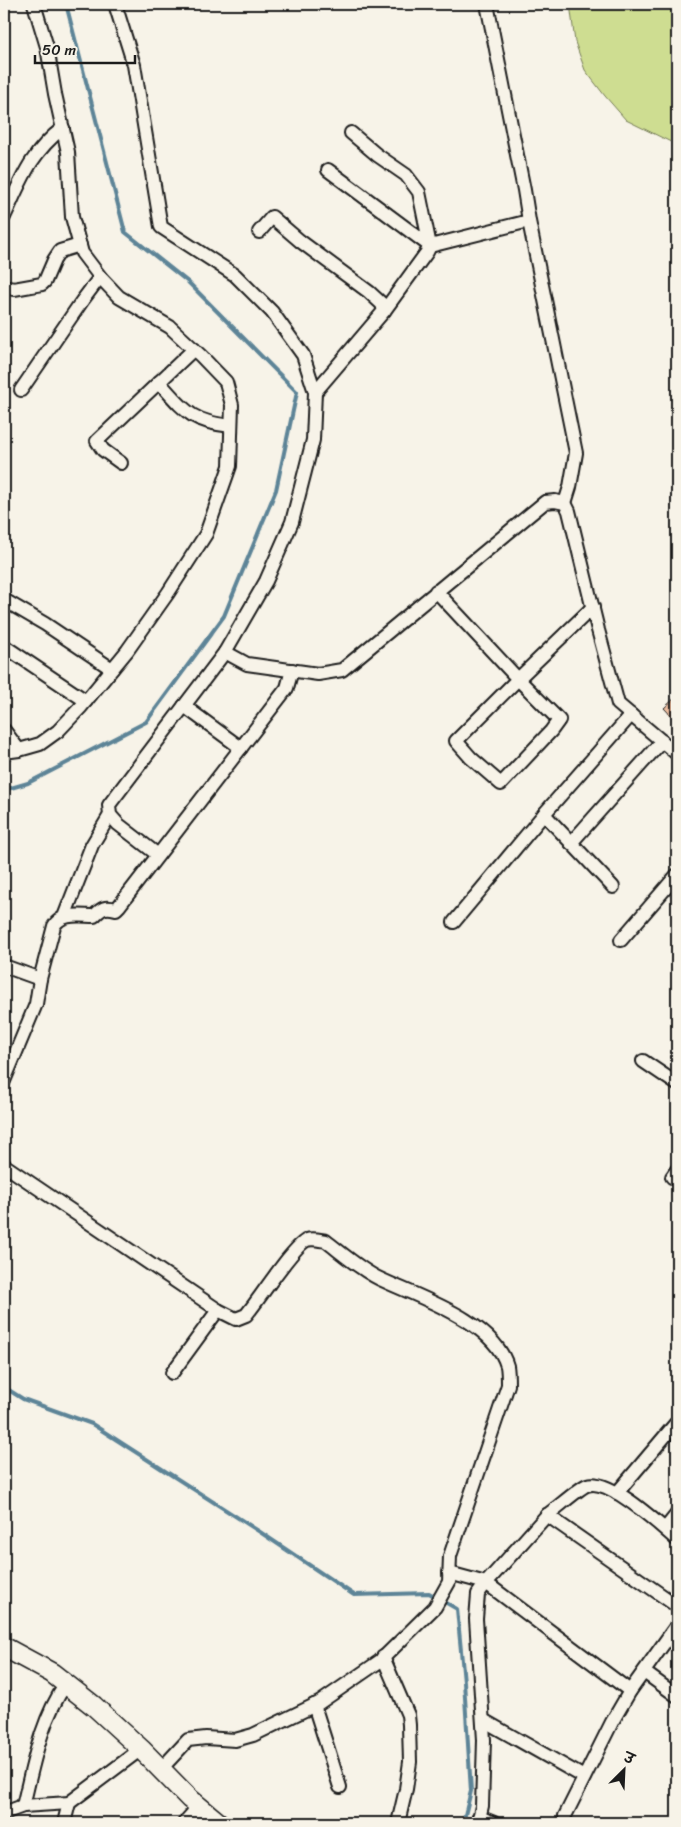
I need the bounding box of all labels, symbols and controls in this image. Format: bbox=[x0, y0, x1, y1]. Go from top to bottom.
scale bar bbox=[35, 32, 135, 64]
text: 50 m bbox=[42, 37, 77, 63]
north arrow bbox=[598, 1744, 648, 1794]
text: उ bbox=[618, 1744, 640, 1773]

